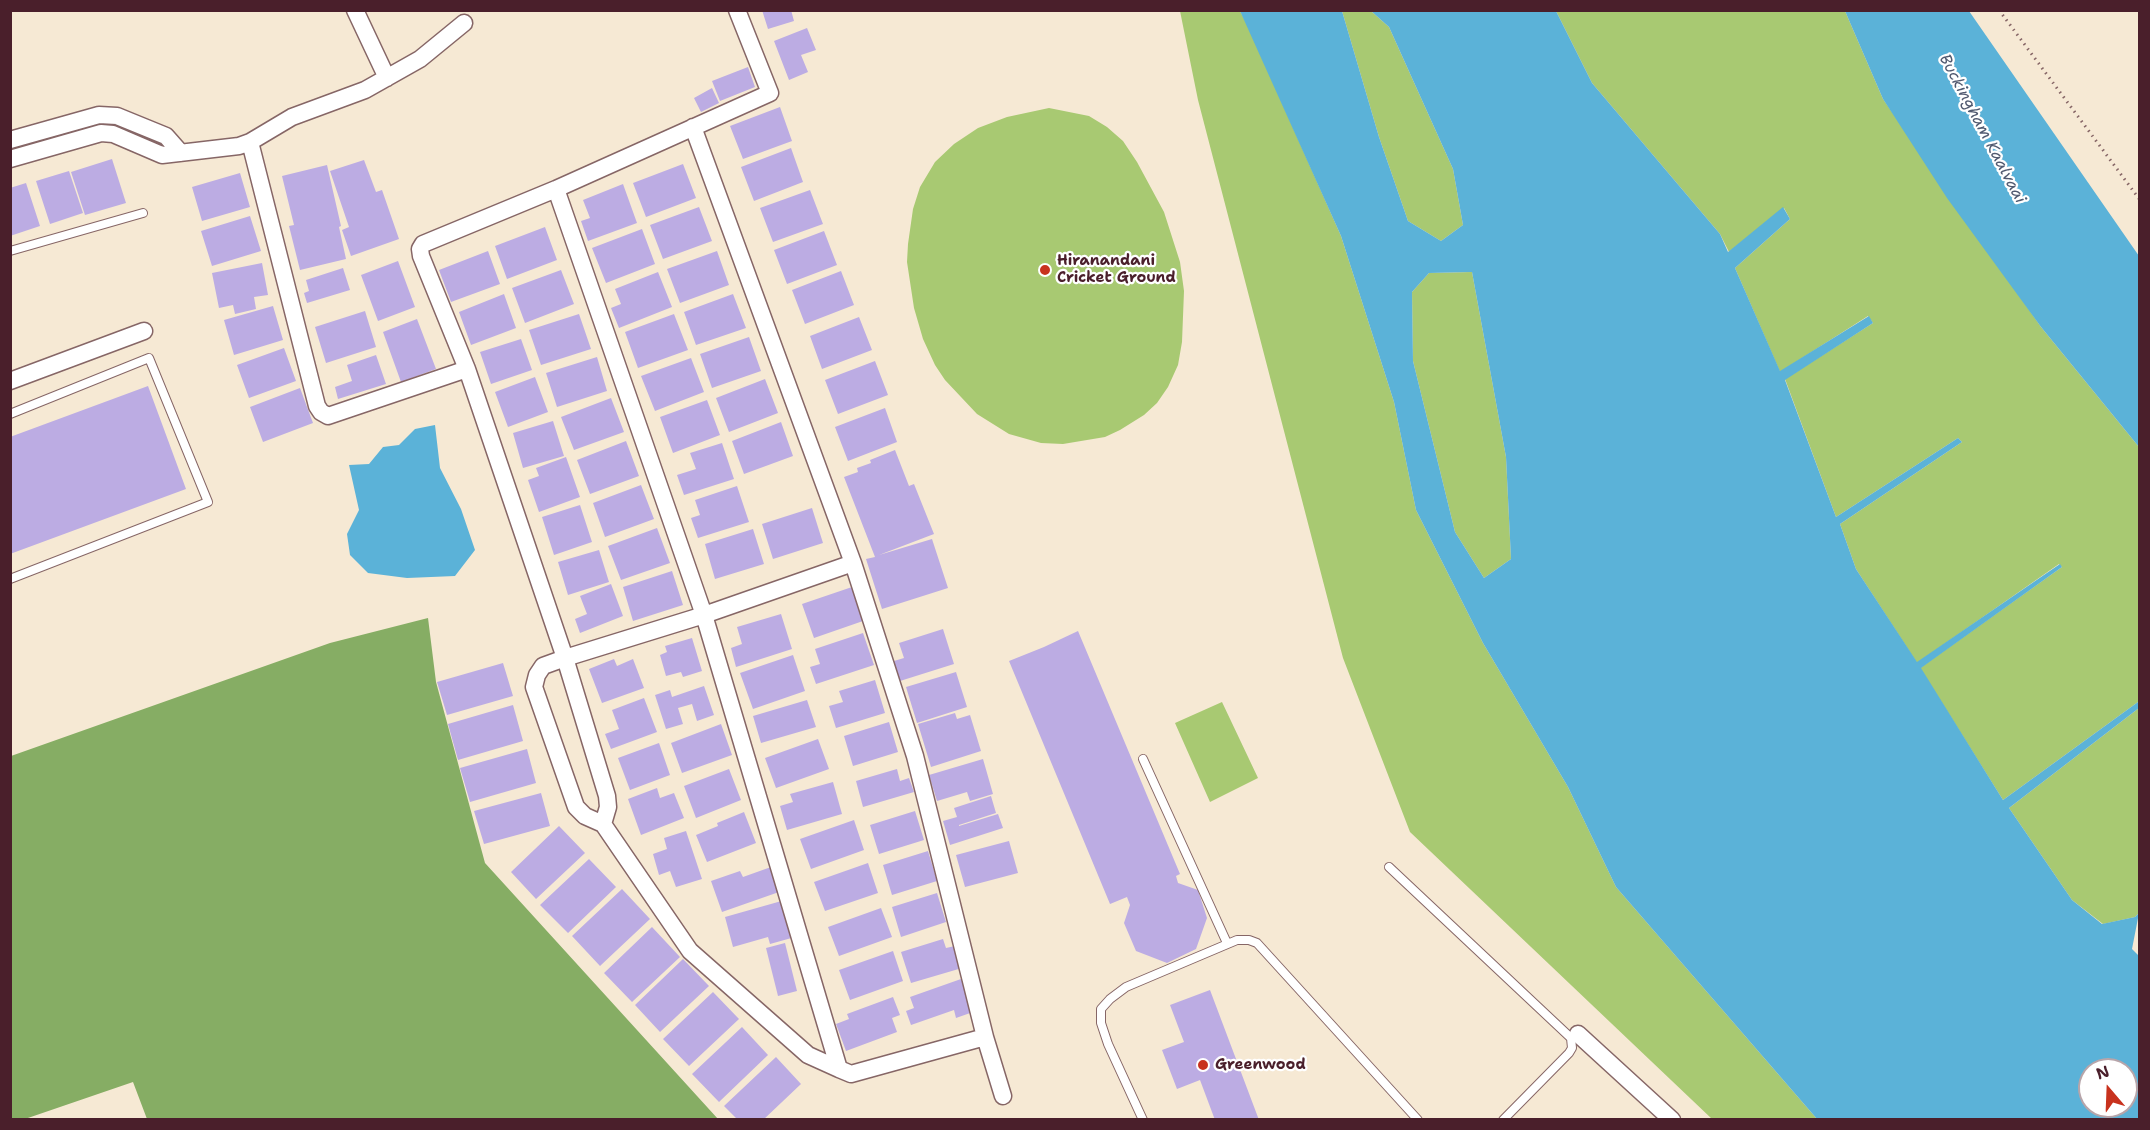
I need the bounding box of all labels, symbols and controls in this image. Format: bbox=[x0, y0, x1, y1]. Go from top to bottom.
water label: Buckingham Kaalvaai bbox=[1935, 51, 2029, 207]
place label: Hiranandani Cricket Ground bbox=[1057, 252, 1176, 287]
marker: Hiranandani Cricket Ground bbox=[1038, 263, 1052, 277]
place label: Greenwood bbox=[1215, 1056, 1306, 1074]
marker: Greenwood bbox=[1196, 1058, 1210, 1072]
north arrow bbox=[2078, 1058, 2138, 1118]
text: N bbox=[2093, 1060, 2112, 1084]

